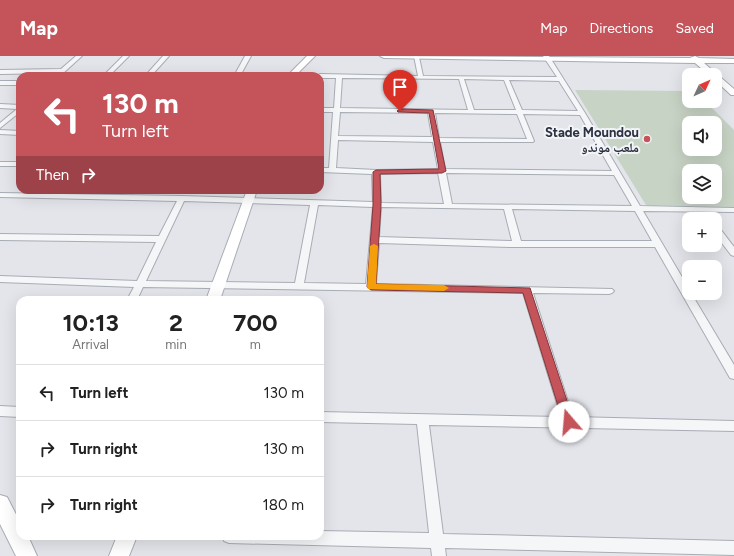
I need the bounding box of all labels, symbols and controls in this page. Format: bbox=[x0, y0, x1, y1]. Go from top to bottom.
text: Map bbox=[20, 17, 58, 40]
text: Map bbox=[540, 20, 568, 37]
text: Directions bbox=[590, 20, 653, 37]
text: Saved bbox=[675, 20, 714, 37]
north arrow bbox=[682, 68, 722, 108]
map controls bbox=[682, 68, 722, 300]
pin bbox=[383, 70, 417, 111]
icon: arrive bbox=[389, 76, 411, 98]
text: 130 m bbox=[102, 86, 179, 120]
icon: left bbox=[36, 88, 88, 140]
button: sound bbox=[682, 116, 722, 156]
text: Turn left bbox=[102, 120, 169, 142]
place label: Stade Moundou ملعب موندو bbox=[545, 125, 639, 155]
marker: Stade Moundou ملعب موندو bbox=[642, 134, 652, 144]
icon: right bbox=[77, 164, 99, 186]
button: layers bbox=[682, 164, 722, 204]
text: Then bbox=[36, 166, 69, 184]
button: + bbox=[682, 212, 722, 252]
button: − bbox=[682, 260, 722, 300]
text: 10:13 bbox=[62, 308, 119, 337]
text: 2 bbox=[169, 308, 183, 337]
text: 700 bbox=[233, 308, 278, 337]
text: Arrival bbox=[72, 337, 109, 352]
text: min bbox=[165, 337, 187, 352]
text: m bbox=[250, 337, 261, 352]
icon: left bbox=[36, 382, 58, 404]
text: Turn left bbox=[70, 384, 128, 402]
text: 130 m bbox=[264, 384, 304, 402]
position arrow bbox=[548, 401, 590, 443]
icon: right bbox=[36, 438, 58, 460]
text: Turn right bbox=[70, 440, 138, 458]
text: 130 m bbox=[264, 440, 304, 458]
icon: right bbox=[36, 494, 58, 516]
text: Turn right bbox=[70, 496, 138, 514]
text: 180 m bbox=[263, 496, 304, 514]

